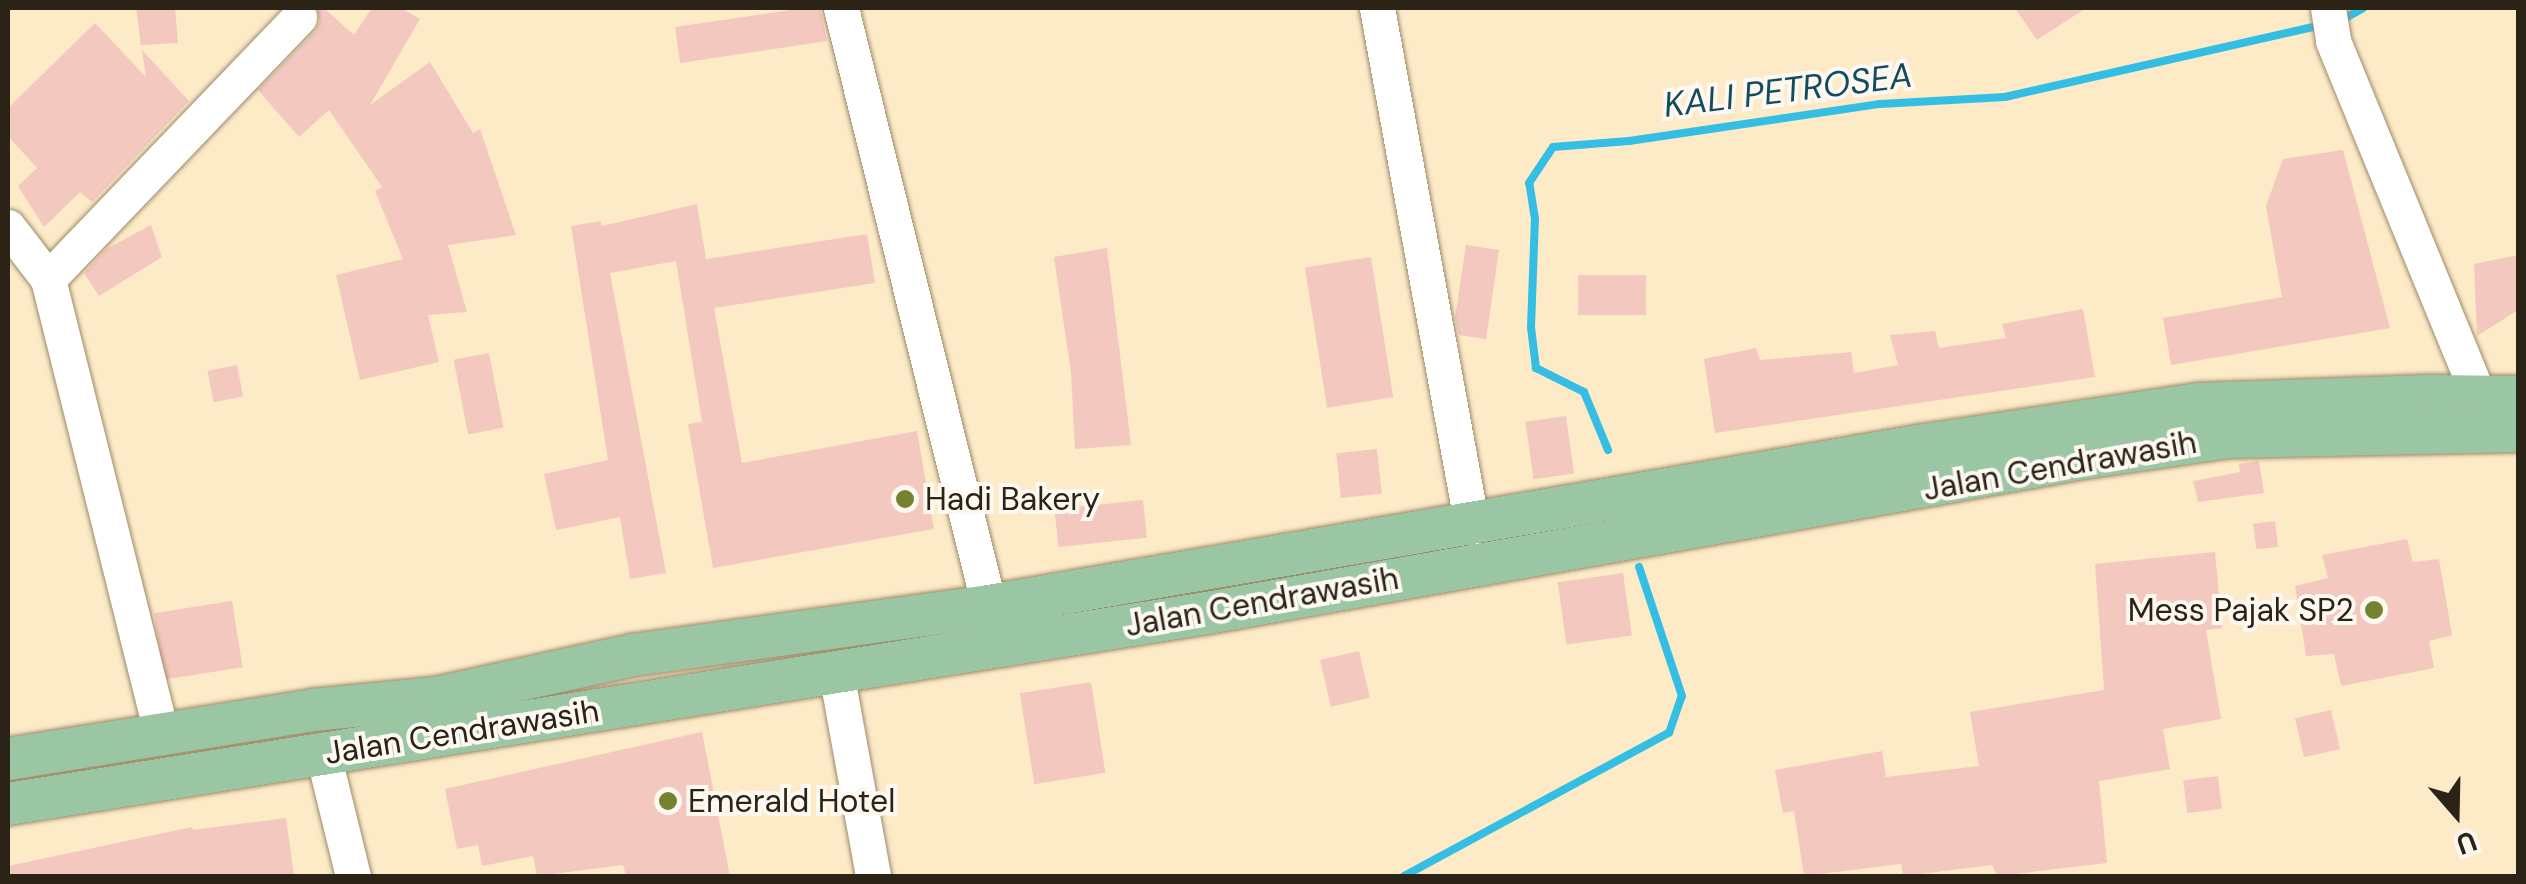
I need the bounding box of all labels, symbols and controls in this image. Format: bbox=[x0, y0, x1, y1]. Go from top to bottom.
water label: KALI PETROSEA bbox=[1661, 54, 1915, 126]
street label: Jalan Cendrawasih bbox=[1920, 423, 2200, 509]
place label: Hadi Bakery bbox=[925, 480, 1100, 518]
marker: Hadi Bakery bbox=[894, 488, 916, 510]
street label: Jalan Cendrawasih bbox=[1122, 559, 1402, 645]
place label: Mess Pajak SP2 bbox=[2128, 591, 2354, 629]
marker: Mess Pajak SP2 bbox=[2363, 599, 2385, 621]
street label: Jalan Cendrawasih bbox=[322, 691, 602, 773]
north arrow bbox=[2406, 764, 2506, 864]
place label: Emerald Hotel bbox=[688, 782, 895, 820]
marker: Emerald Hotel bbox=[657, 790, 679, 812]
text: U bbox=[2451, 822, 2482, 863]

